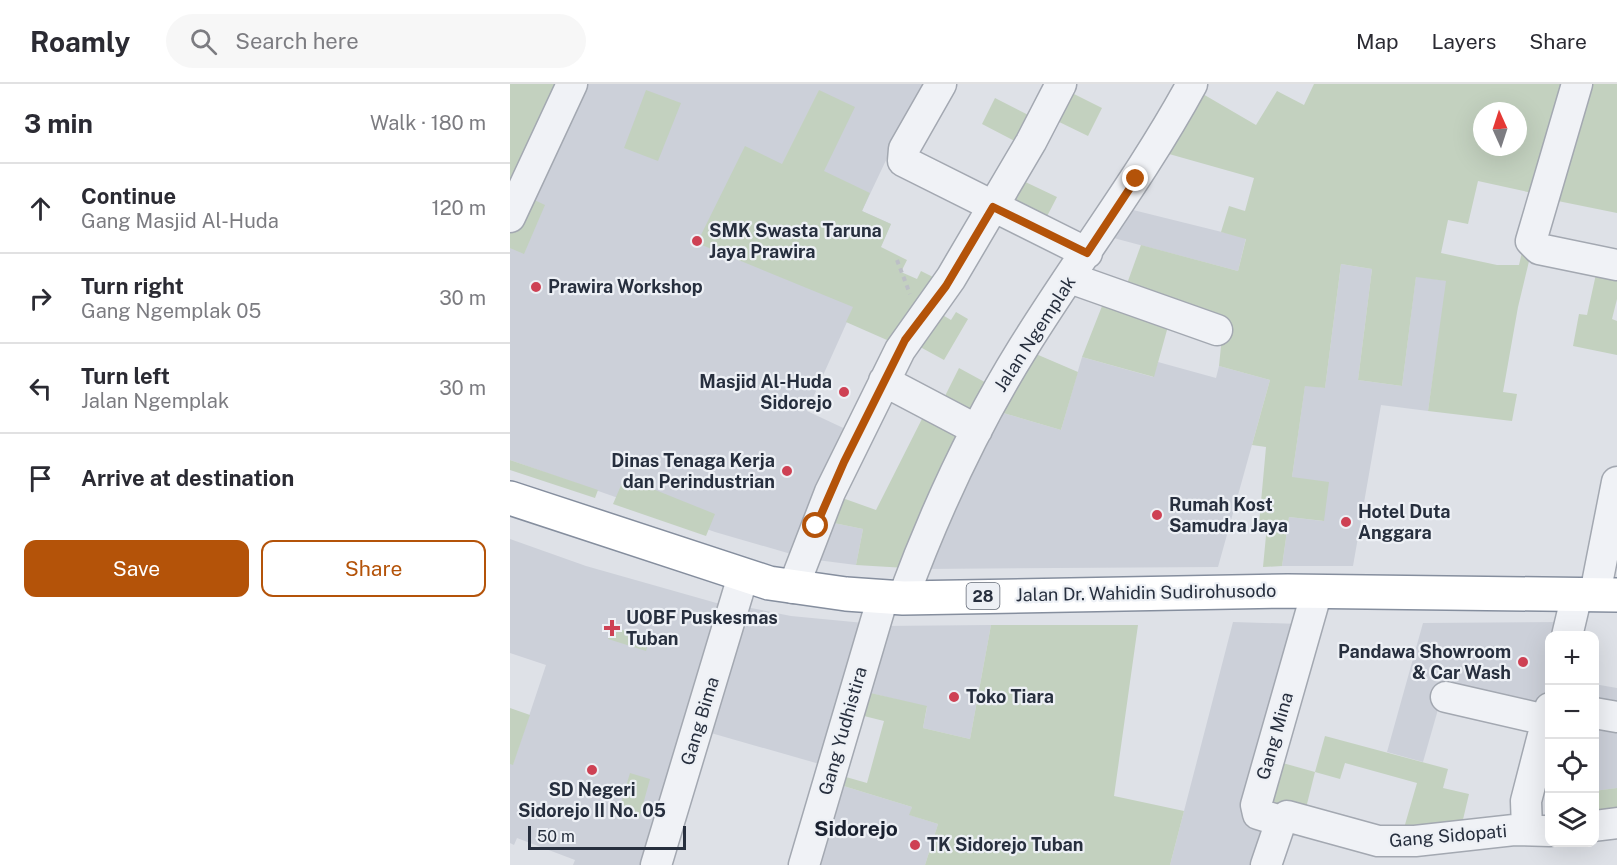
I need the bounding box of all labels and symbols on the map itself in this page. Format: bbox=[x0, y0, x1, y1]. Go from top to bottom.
north arrow bbox=[1473, 102, 1527, 156]
route end bbox=[1122, 165, 1148, 191]
place label: SMK Swasta Taruna Jaya Prawira bbox=[709, 220, 882, 262]
marker: SMK Swasta Taruna Jaya Prawira bbox=[690, 234, 704, 248]
street label: Jalan Ngemplak bbox=[989, 272, 1080, 395]
place label: Prawira Workshop bbox=[548, 276, 703, 297]
marker: Prawira Workshop bbox=[529, 280, 543, 294]
place label: Masjid Al-Huda Sidorejo bbox=[699, 371, 832, 413]
marker: Masjid Al-Huda Sidorejo bbox=[837, 385, 851, 399]
place label: Dinas Tenaga Kerja dan Perindustrian bbox=[611, 450, 775, 492]
marker: Dinas Tenaga Kerja dan Perindustrian bbox=[780, 464, 794, 478]
place label: Rumah Kost Samudra Jaya bbox=[1169, 494, 1288, 536]
place label: Hotel Duta Anggara bbox=[1358, 501, 1451, 543]
marker: Rumah Kost Samudra Jaya bbox=[1150, 508, 1164, 522]
route start bbox=[802, 512, 828, 538]
marker: Hotel Duta Anggara bbox=[1339, 515, 1353, 529]
street label: Jalan Dr. Wahidin Sudirohusodo bbox=[1016, 580, 1276, 605]
road number: 28 bbox=[966, 583, 1000, 609]
place label: UOBF Puskesmas Tuban bbox=[626, 607, 778, 649]
marker: UOBF Puskesmas Tuban bbox=[603, 619, 621, 637]
place label: Pandawa Showroom & Car Wash bbox=[1338, 641, 1511, 683]
marker: Pandawa Showroom & Car Wash bbox=[1516, 655, 1530, 669]
street label: Gang Yudhistira bbox=[814, 664, 871, 797]
street label: Gang Bima bbox=[676, 674, 723, 768]
place label: Toko Tiara bbox=[966, 686, 1054, 707]
marker: Toko Tiara bbox=[947, 690, 961, 704]
street label: Gang Mina bbox=[1252, 690, 1297, 782]
marker: SD Negeri Sidorejo II No. 05 bbox=[585, 763, 599, 777]
place label: SD Negeri Sidorejo II No. 05 bbox=[518, 779, 666, 821]
district label: Sidorejo bbox=[814, 816, 898, 841]
street label: Gang Sidopati bbox=[1388, 820, 1508, 851]
scale bar bbox=[528, 823, 686, 850]
place label: TK Sidorejo Tuban bbox=[927, 834, 1083, 855]
marker: TK Sidorejo Tuban bbox=[908, 838, 922, 852]

